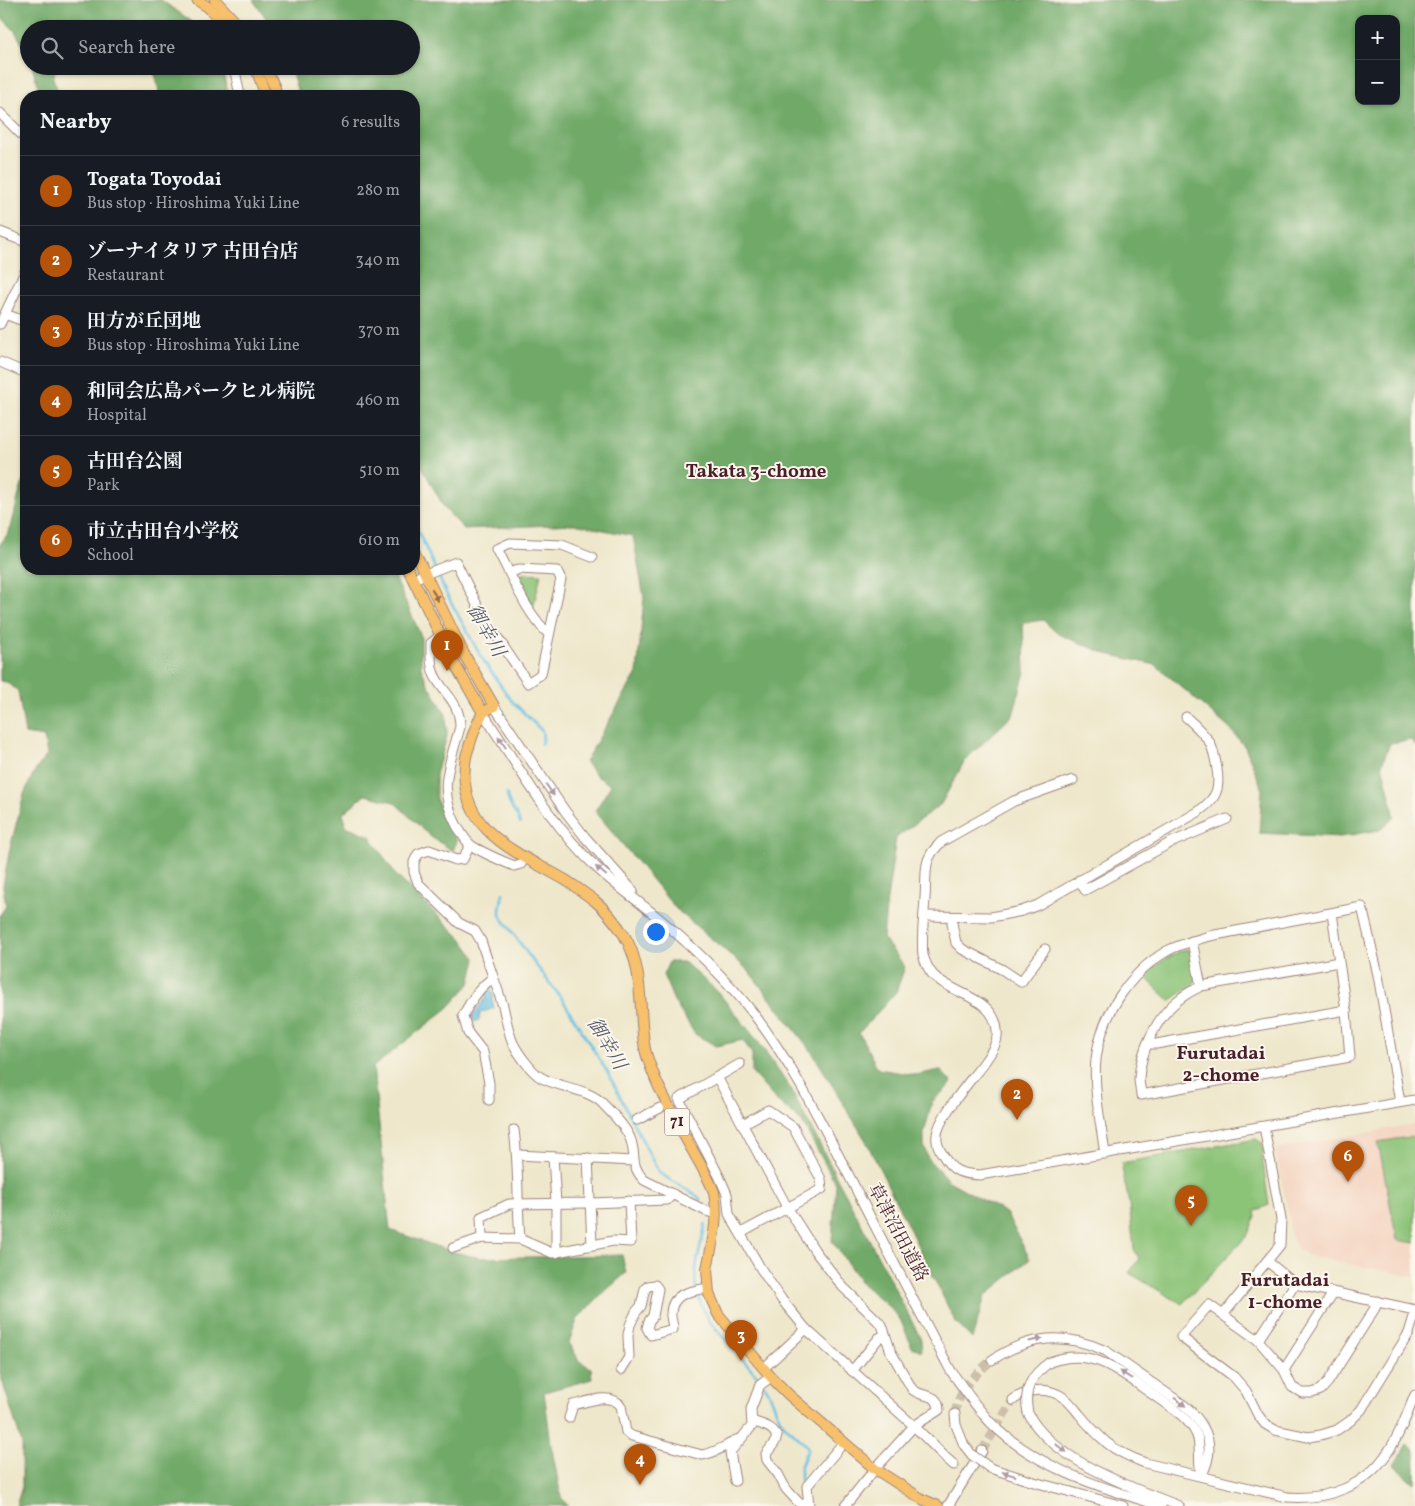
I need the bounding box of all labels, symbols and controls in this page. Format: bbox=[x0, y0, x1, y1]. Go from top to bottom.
map controls bbox=[1355, 15, 1400, 105]
button: + bbox=[1355, 15, 1400, 60]
search box bbox=[20, 20, 420, 75]
icon: search bbox=[38, 34, 66, 62]
text: Search here bbox=[78, 35, 175, 61]
button: − bbox=[1355, 60, 1400, 105]
text: Nearby bbox=[40, 108, 111, 137]
text: 6 results bbox=[341, 112, 400, 134]
text: Togata Toyodai bbox=[87, 167, 222, 193]
text: 1 bbox=[53, 180, 59, 202]
text: 280 m bbox=[356, 180, 400, 202]
text: Bus stop · Hiroshima Yuki Line bbox=[87, 193, 300, 215]
text: ゾーナイタリア 古田台店 bbox=[87, 239, 298, 265]
text: 2 bbox=[52, 250, 60, 272]
text: 340 m bbox=[356, 250, 400, 272]
text: Restaurant bbox=[87, 265, 165, 287]
text: 田方が丘団地 bbox=[87, 309, 201, 335]
text: 3 bbox=[52, 320, 60, 342]
text: 370 m bbox=[358, 320, 400, 342]
text: Bus stop · Hiroshima Yuki Line bbox=[87, 335, 300, 357]
text: 和同会広島パークヒル病院 bbox=[87, 379, 315, 405]
text: 4 bbox=[51, 390, 61, 412]
text: 460 m bbox=[356, 390, 400, 412]
text: Hospital bbox=[87, 405, 147, 427]
text: 古田台公園 bbox=[87, 449, 182, 475]
district label: Takata 3-chome bbox=[686, 459, 827, 485]
text: 5 bbox=[52, 460, 60, 482]
text: 510 m bbox=[359, 460, 400, 482]
text: Park bbox=[87, 475, 120, 497]
text: 市立古田台小学校 bbox=[87, 519, 239, 545]
text: 6 bbox=[52, 530, 60, 552]
text: 610 m bbox=[359, 530, 400, 552]
text: School bbox=[87, 545, 134, 567]
one-way arrow bbox=[431, 588, 439, 602]
water label: 御幸川 bbox=[459, 600, 512, 664]
pin: 1 bbox=[431, 630, 463, 671]
one-way arrow bbox=[497, 735, 507, 749]
one-way arrow bbox=[545, 783, 555, 797]
one-way arrow bbox=[594, 865, 607, 876]
your location bbox=[643, 919, 669, 945]
water label: 御幸川 bbox=[580, 1013, 633, 1077]
district label: Furutadai 2-chome bbox=[1177, 1041, 1266, 1089]
pin: 2 bbox=[1001, 1079, 1033, 1120]
road number: 71 bbox=[664, 1108, 690, 1136]
pin: 6 bbox=[1332, 1141, 1364, 1182]
street label: 草津沼田道路 bbox=[861, 1179, 933, 1287]
pin: 5 bbox=[1175, 1185, 1207, 1226]
district label: Furutadai 1-chome bbox=[1241, 1268, 1330, 1316]
pin: 3 bbox=[725, 1320, 757, 1361]
one-way arrow bbox=[1028, 1336, 1044, 1344]
one-way arrow bbox=[1119, 1370, 1132, 1380]
one-way arrow bbox=[1173, 1397, 1187, 1407]
one-way arrow bbox=[1054, 1443, 1067, 1453]
pin: 4 bbox=[624, 1444, 656, 1485]
one-way arrow bbox=[1001, 1470, 1016, 1478]

